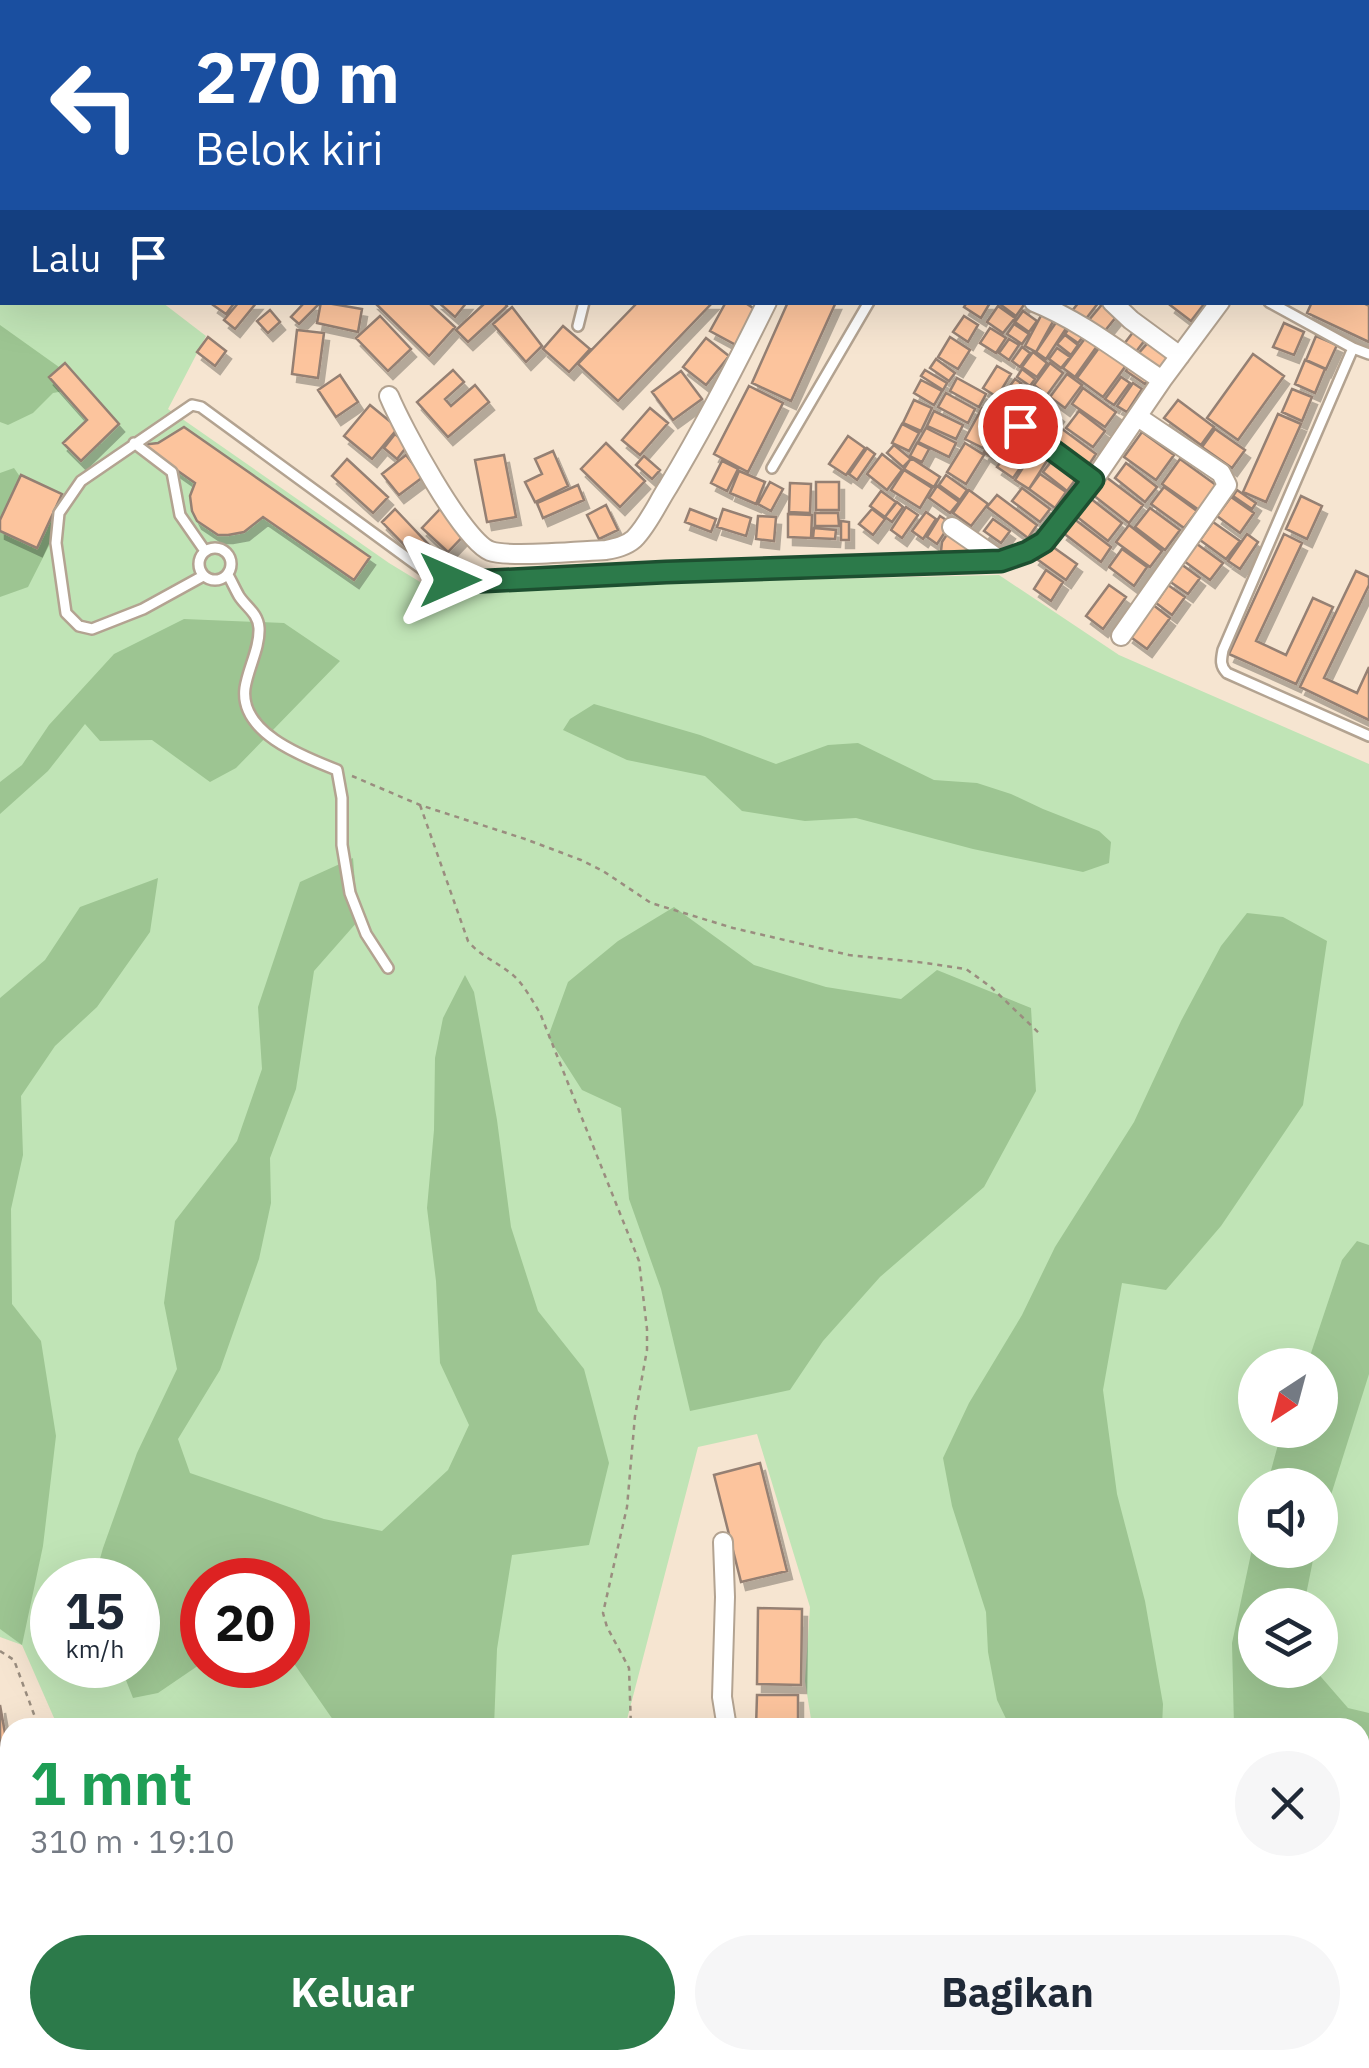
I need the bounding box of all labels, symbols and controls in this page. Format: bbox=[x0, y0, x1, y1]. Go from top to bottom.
text: 270 m bbox=[195, 31, 400, 122]
icon: left bbox=[30, 40, 160, 170]
text: Belok kiri bbox=[195, 119, 384, 177]
icon: arrive bbox=[121, 230, 176, 285]
text: Lalu bbox=[30, 233, 101, 282]
pin bbox=[978, 384, 1063, 469]
icon: arrive bbox=[993, 399, 1048, 454]
position arrow bbox=[398, 528, 502, 632]
north arrow bbox=[1238, 1348, 1338, 1448]
map controls bbox=[1238, 1348, 1338, 1688]
button: sound bbox=[1238, 1468, 1338, 1568]
speed limit sign: 20 bbox=[180, 1558, 310, 1688]
text: 15 bbox=[65, 1578, 125, 1643]
button: layers bbox=[1238, 1588, 1338, 1688]
text: km/h bbox=[66, 1632, 124, 1665]
text: 1 mnt bbox=[30, 1743, 193, 1822]
button: close bbox=[1235, 1751, 1340, 1856]
text: 310 m · 19:10 bbox=[30, 1820, 235, 1862]
button: Keluar bbox=[30, 1935, 675, 2050]
button: Bagikan bbox=[695, 1935, 1340, 2050]

